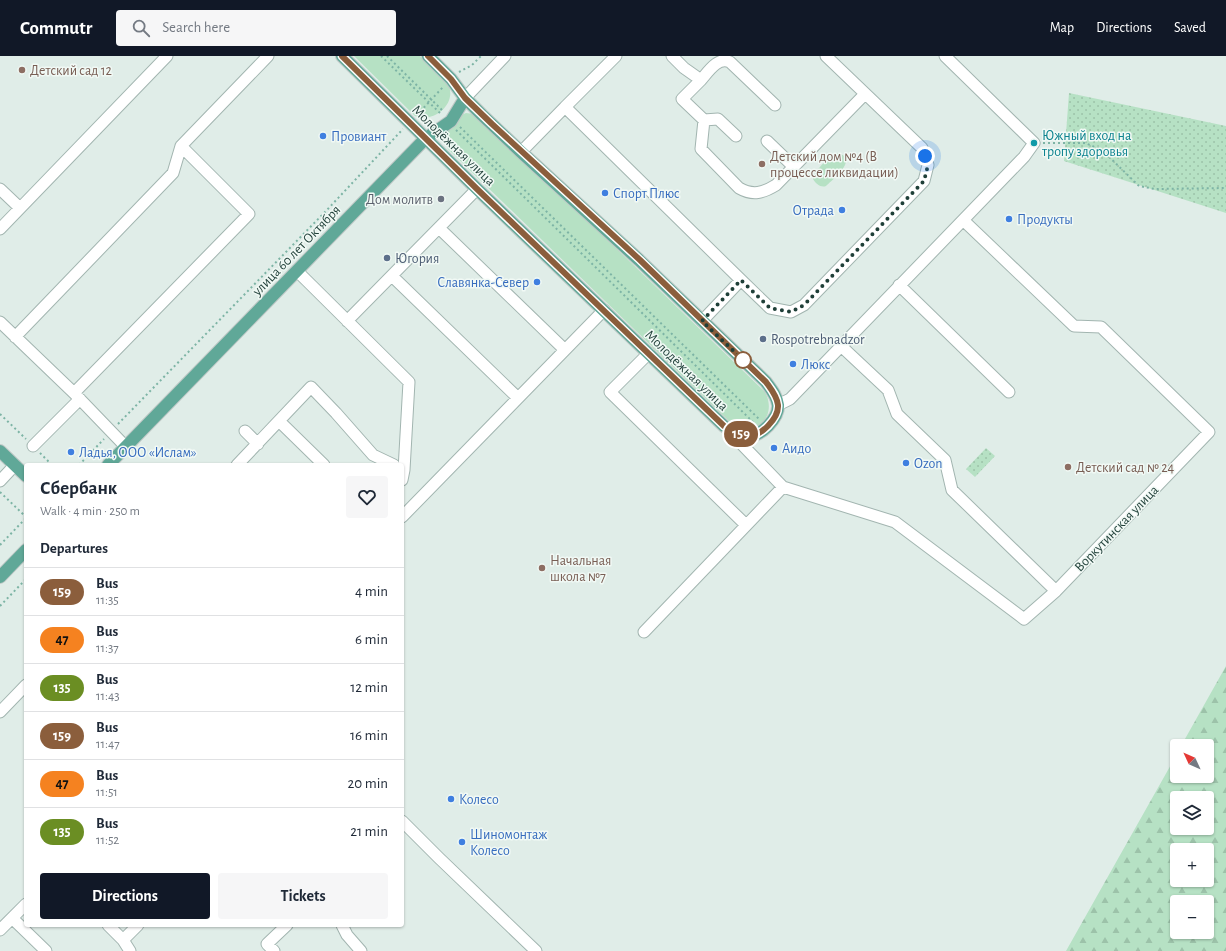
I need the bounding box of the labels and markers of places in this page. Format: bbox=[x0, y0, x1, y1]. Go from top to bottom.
place label: Детский сад 12 bbox=[30, 64, 112, 78]
marker: Детский сад 12 bbox=[17, 65, 27, 75]
place label: Южный вход на тропу здоровья bbox=[1041, 129, 1132, 159]
place label: Провиант bbox=[331, 130, 387, 144]
marker: Провиант bbox=[318, 131, 328, 141]
marker: Южный вход на тропу здоровья bbox=[1029, 138, 1039, 148]
place label: Детский дом №4 (В процессе ликвидации) bbox=[770, 150, 899, 180]
marker: Детский дом №4 (В процессе ликвидации) bbox=[757, 159, 767, 169]
place label: Спорт Плюс bbox=[613, 187, 680, 201]
marker: Спорт Плюс bbox=[600, 188, 610, 198]
place label: Дом молитв bbox=[366, 193, 433, 207]
marker: Дом молитв bbox=[436, 194, 446, 204]
place label: Отрада bbox=[793, 204, 835, 218]
marker: Отрада bbox=[837, 205, 847, 215]
place label: Продукты bbox=[1017, 213, 1073, 227]
marker: Продукты bbox=[1004, 214, 1014, 224]
place label: Югория bbox=[395, 252, 439, 266]
marker: Югория bbox=[382, 253, 392, 263]
place label: Славянка-Север bbox=[437, 276, 529, 290]
marker: Славянка-Север bbox=[532, 277, 542, 287]
place label: Rospotrebnadzor bbox=[771, 333, 865, 347]
marker: Rospotrebnadzor bbox=[758, 334, 768, 344]
unlabelled marker bbox=[734, 351, 752, 369]
place label: Люкс bbox=[801, 358, 831, 372]
marker: Люкс bbox=[788, 359, 798, 369]
place label: Аидо bbox=[782, 442, 812, 456]
marker: Аидо bbox=[769, 443, 779, 453]
place label: Ладья, ООО «Ислам» bbox=[79, 446, 197, 460]
marker: Ладья, ООО «Ислам» bbox=[66, 447, 76, 457]
place label: Ozon bbox=[914, 457, 942, 471]
marker: Ozon bbox=[901, 458, 911, 468]
place label: Детский сад № 24 bbox=[1076, 461, 1175, 475]
marker: Детский сад № 24 bbox=[1063, 462, 1073, 472]
place label: Начальная школа №7 bbox=[550, 554, 611, 584]
marker: Начальная школа №7 bbox=[537, 563, 547, 573]
place label: Колесо bbox=[459, 793, 499, 807]
marker: Колесо bbox=[446, 794, 456, 804]
place label: Шиномонтаж Колесо bbox=[470, 828, 547, 858]
marker: Шиномонтаж Колесо bbox=[457, 837, 467, 847]

